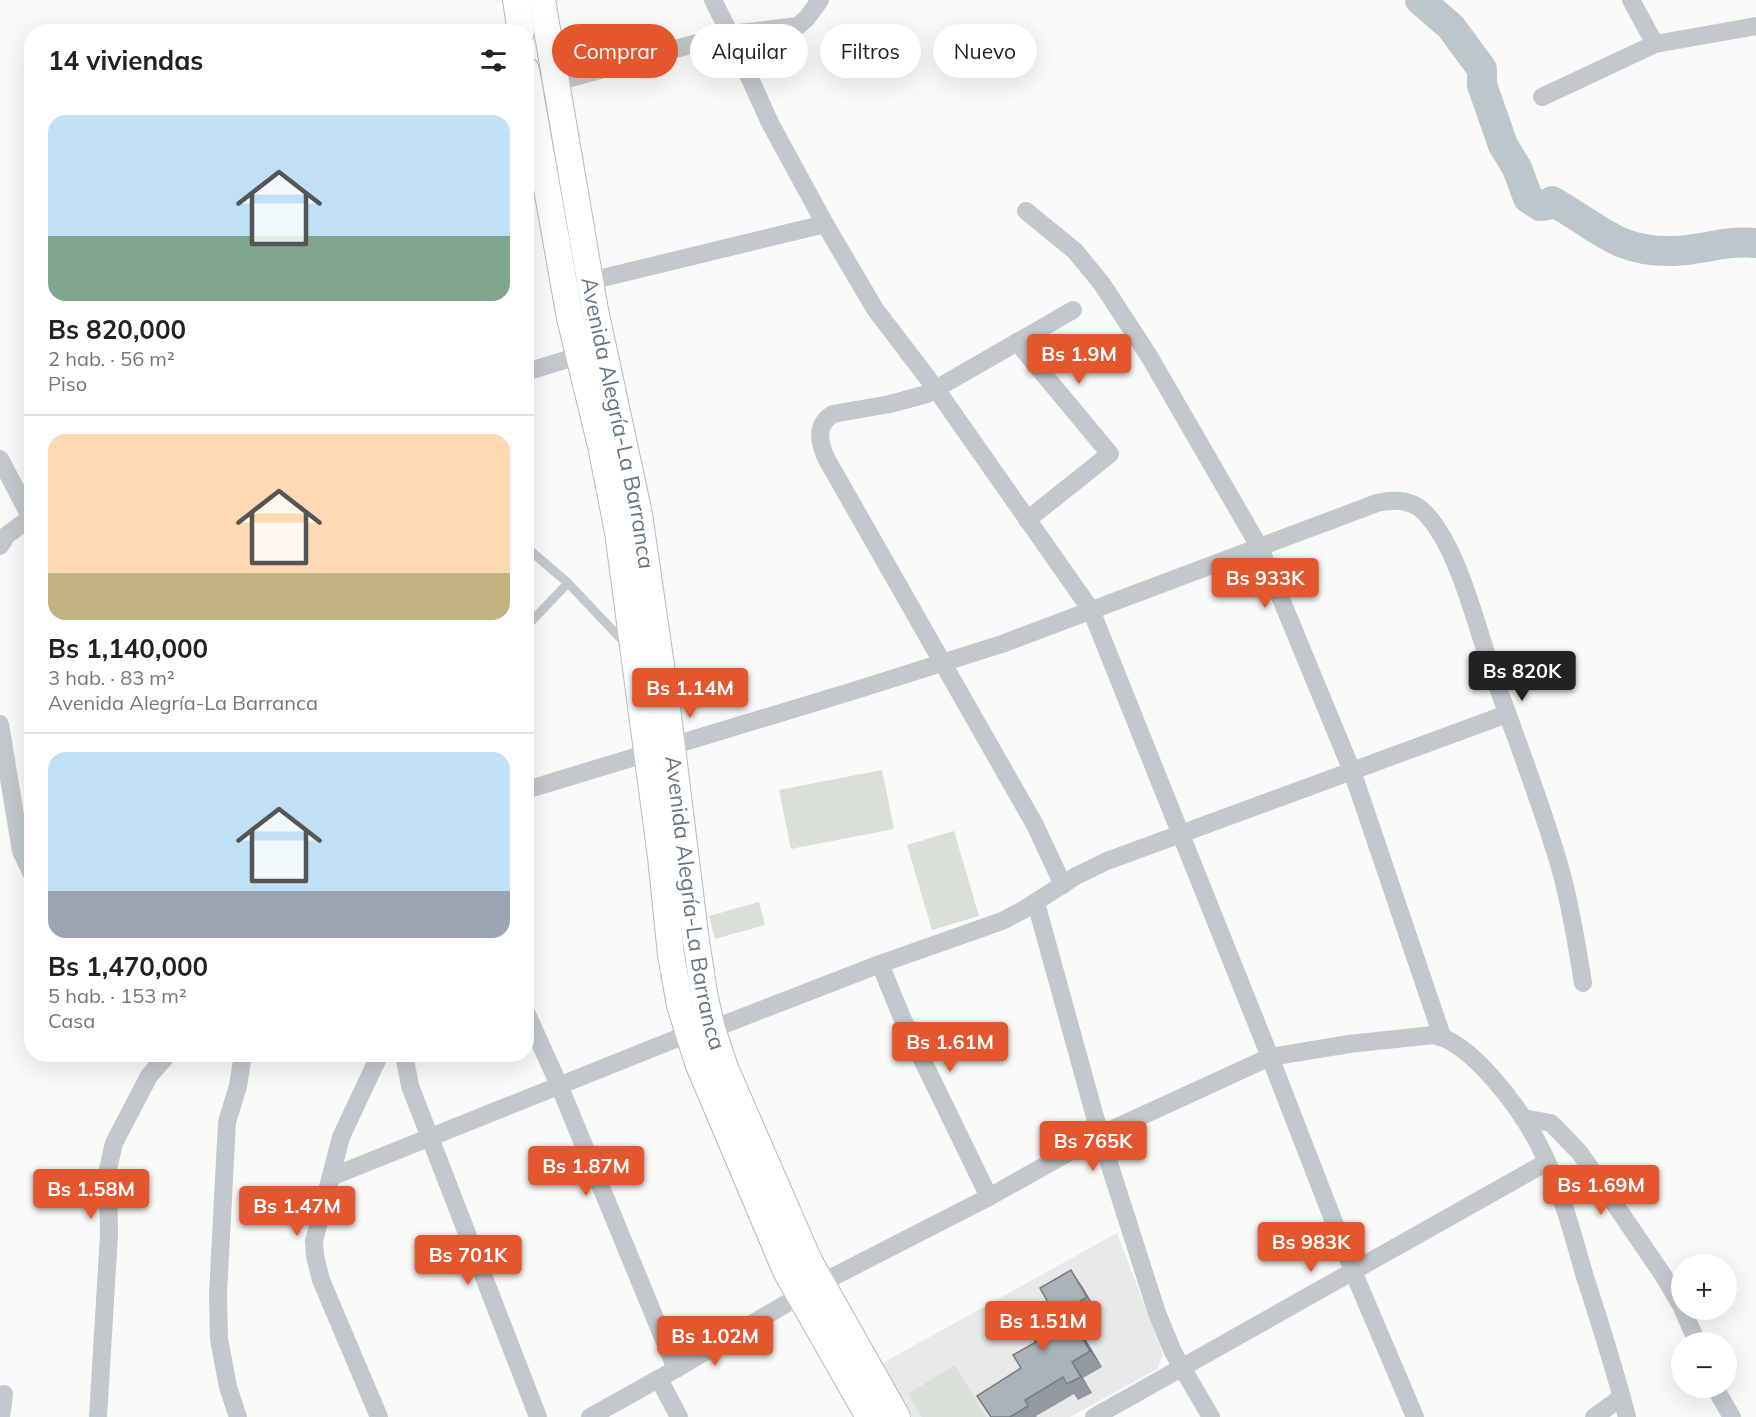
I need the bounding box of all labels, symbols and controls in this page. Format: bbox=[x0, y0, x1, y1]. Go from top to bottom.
chip: Comprar bbox=[552, 24, 678, 78]
chip: Alquilar bbox=[690, 24, 808, 78]
chip: Filtros bbox=[820, 24, 921, 78]
chip: Nuevo bbox=[933, 24, 1037, 78]
text: 14 viviendas bbox=[48, 44, 203, 77]
icon: filters bbox=[477, 44, 510, 77]
icon: home bbox=[225, 154, 333, 262]
street label: Avenida Alegría-La Barranca bbox=[576, 275, 661, 571]
text: Bs 820,000 bbox=[48, 313, 186, 346]
pin: Bs 1.9M bbox=[1024, 334, 1134, 385]
text: Bs 1.9M bbox=[1041, 341, 1117, 366]
text: 2 hab. · 56 m² bbox=[48, 346, 175, 371]
text: Piso bbox=[48, 371, 87, 396]
icon: home bbox=[225, 473, 333, 581]
pin: Bs 933K bbox=[1210, 558, 1320, 609]
text: Bs 933K bbox=[1226, 565, 1304, 590]
text: Bs 1,140,000 bbox=[48, 632, 208, 665]
pin: Bs 820K bbox=[1467, 651, 1577, 702]
text: Bs 820K bbox=[1483, 658, 1561, 683]
text: 3 hab. · 83 m² bbox=[48, 665, 175, 690]
pin: Bs 1.14M bbox=[628, 668, 752, 719]
text: Bs 1.14M bbox=[646, 675, 734, 700]
text: Avenida Alegría-La Barranca bbox=[48, 690, 318, 715]
street label: Avenida Alegría-La Barranca bbox=[659, 754, 732, 1053]
icon: home bbox=[225, 791, 333, 899]
text: Bs 1,470,000 bbox=[48, 950, 208, 983]
text: 5 hab. · 153 m² bbox=[48, 983, 187, 1008]
text: Casa bbox=[48, 1008, 95, 1033]
pin: Bs 1.61M bbox=[888, 1022, 1012, 1073]
text: Bs 1.61M bbox=[906, 1029, 994, 1054]
pin: Bs 765K bbox=[1038, 1121, 1148, 1172]
text: Bs 765K bbox=[1054, 1128, 1132, 1153]
pin: Bs 1.87M bbox=[524, 1146, 648, 1197]
text: Bs 1.87M bbox=[542, 1153, 630, 1178]
pin: Bs 1.69M bbox=[1539, 1165, 1663, 1216]
pin: Bs 1.58M bbox=[29, 1169, 153, 1220]
text: Bs 1.69M bbox=[1557, 1172, 1645, 1197]
text: Bs 1.58M bbox=[47, 1176, 135, 1201]
pin: Bs 1.47M bbox=[235, 1186, 359, 1237]
text: Bs 1.47M bbox=[253, 1193, 341, 1218]
pin: Bs 983K bbox=[1256, 1222, 1366, 1273]
text: Bs 983K bbox=[1272, 1229, 1350, 1254]
pin: Bs 701K bbox=[413, 1235, 523, 1286]
text: Bs 701K bbox=[429, 1242, 507, 1267]
map controls bbox=[1671, 1254, 1737, 1398]
button: + bbox=[1671, 1254, 1737, 1320]
pin: Bs 1.51M bbox=[981, 1301, 1105, 1352]
text: Bs 1.51M bbox=[999, 1308, 1087, 1333]
pin: Bs 1.02M bbox=[653, 1316, 777, 1367]
text: Bs 1.02M bbox=[671, 1323, 759, 1348]
button: − bbox=[1671, 1332, 1737, 1398]

